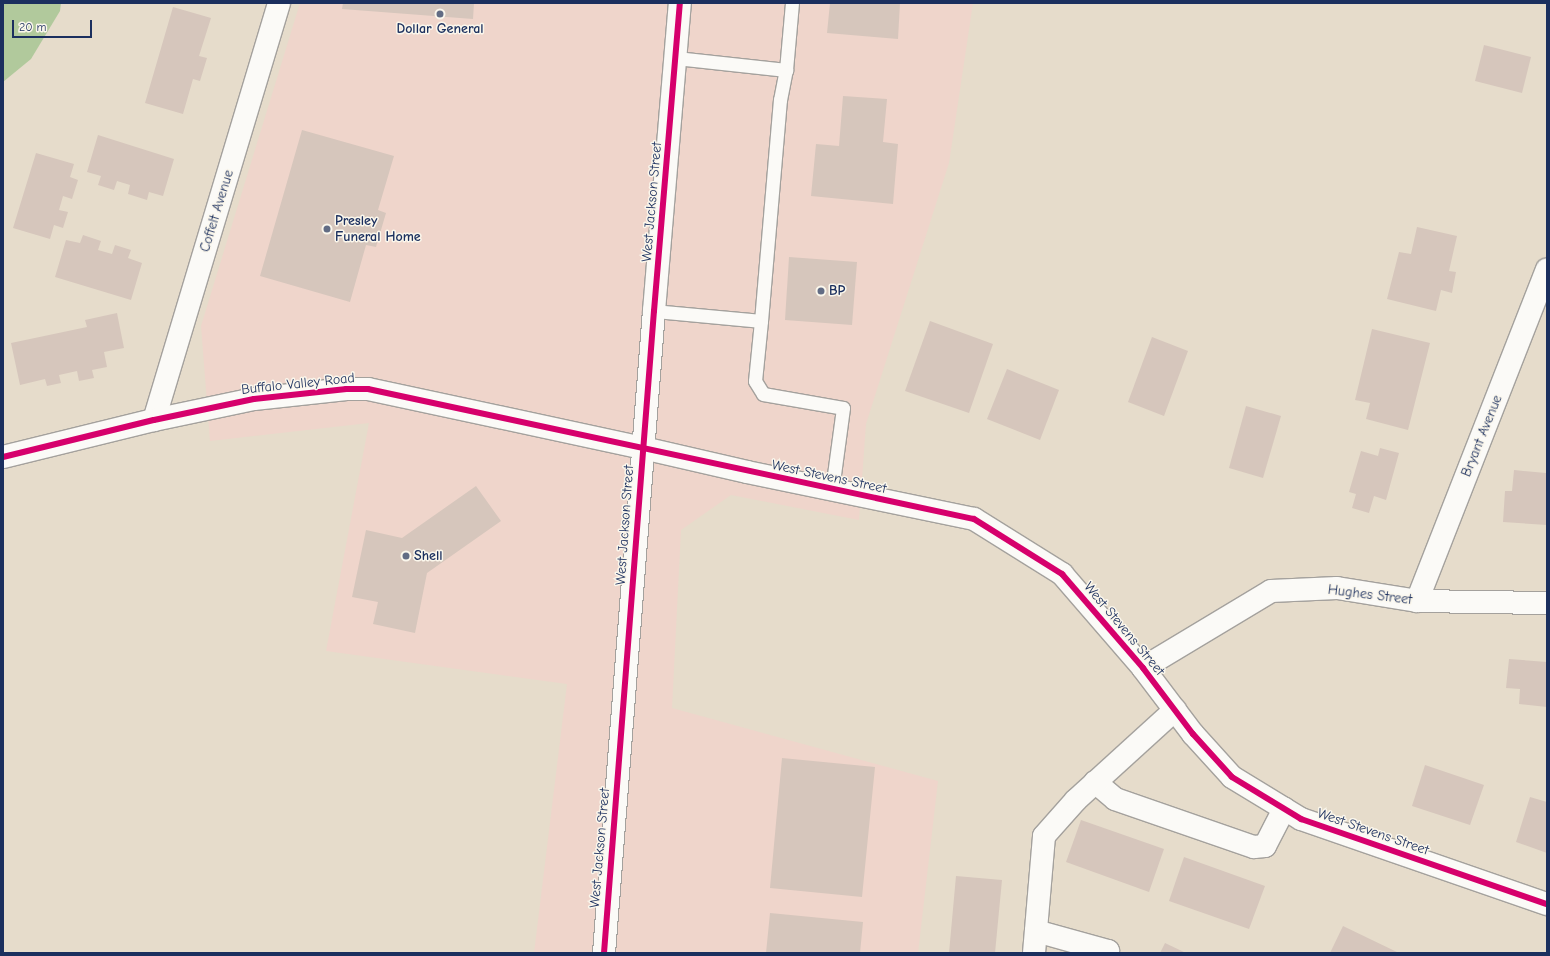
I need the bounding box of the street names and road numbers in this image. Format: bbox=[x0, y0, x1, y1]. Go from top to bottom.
street label: West Jackson Street bbox=[638, 141, 666, 263]
street label: Coffelt Avenue bbox=[197, 168, 237, 254]
street label: Buffalo Valley Road bbox=[240, 370, 356, 398]
street label: Bryant Avenue bbox=[1458, 393, 1506, 479]
street label: West Stevens Street bbox=[770, 457, 888, 497]
street label: West Jackson Street bbox=[612, 464, 638, 586]
street label: West Stevens Street bbox=[1080, 579, 1168, 679]
street label: Hughes Street bbox=[1327, 581, 1413, 609]
street label: West Jackson Street bbox=[586, 787, 614, 909]
street label: West Stevens Street bbox=[1315, 805, 1431, 859]

